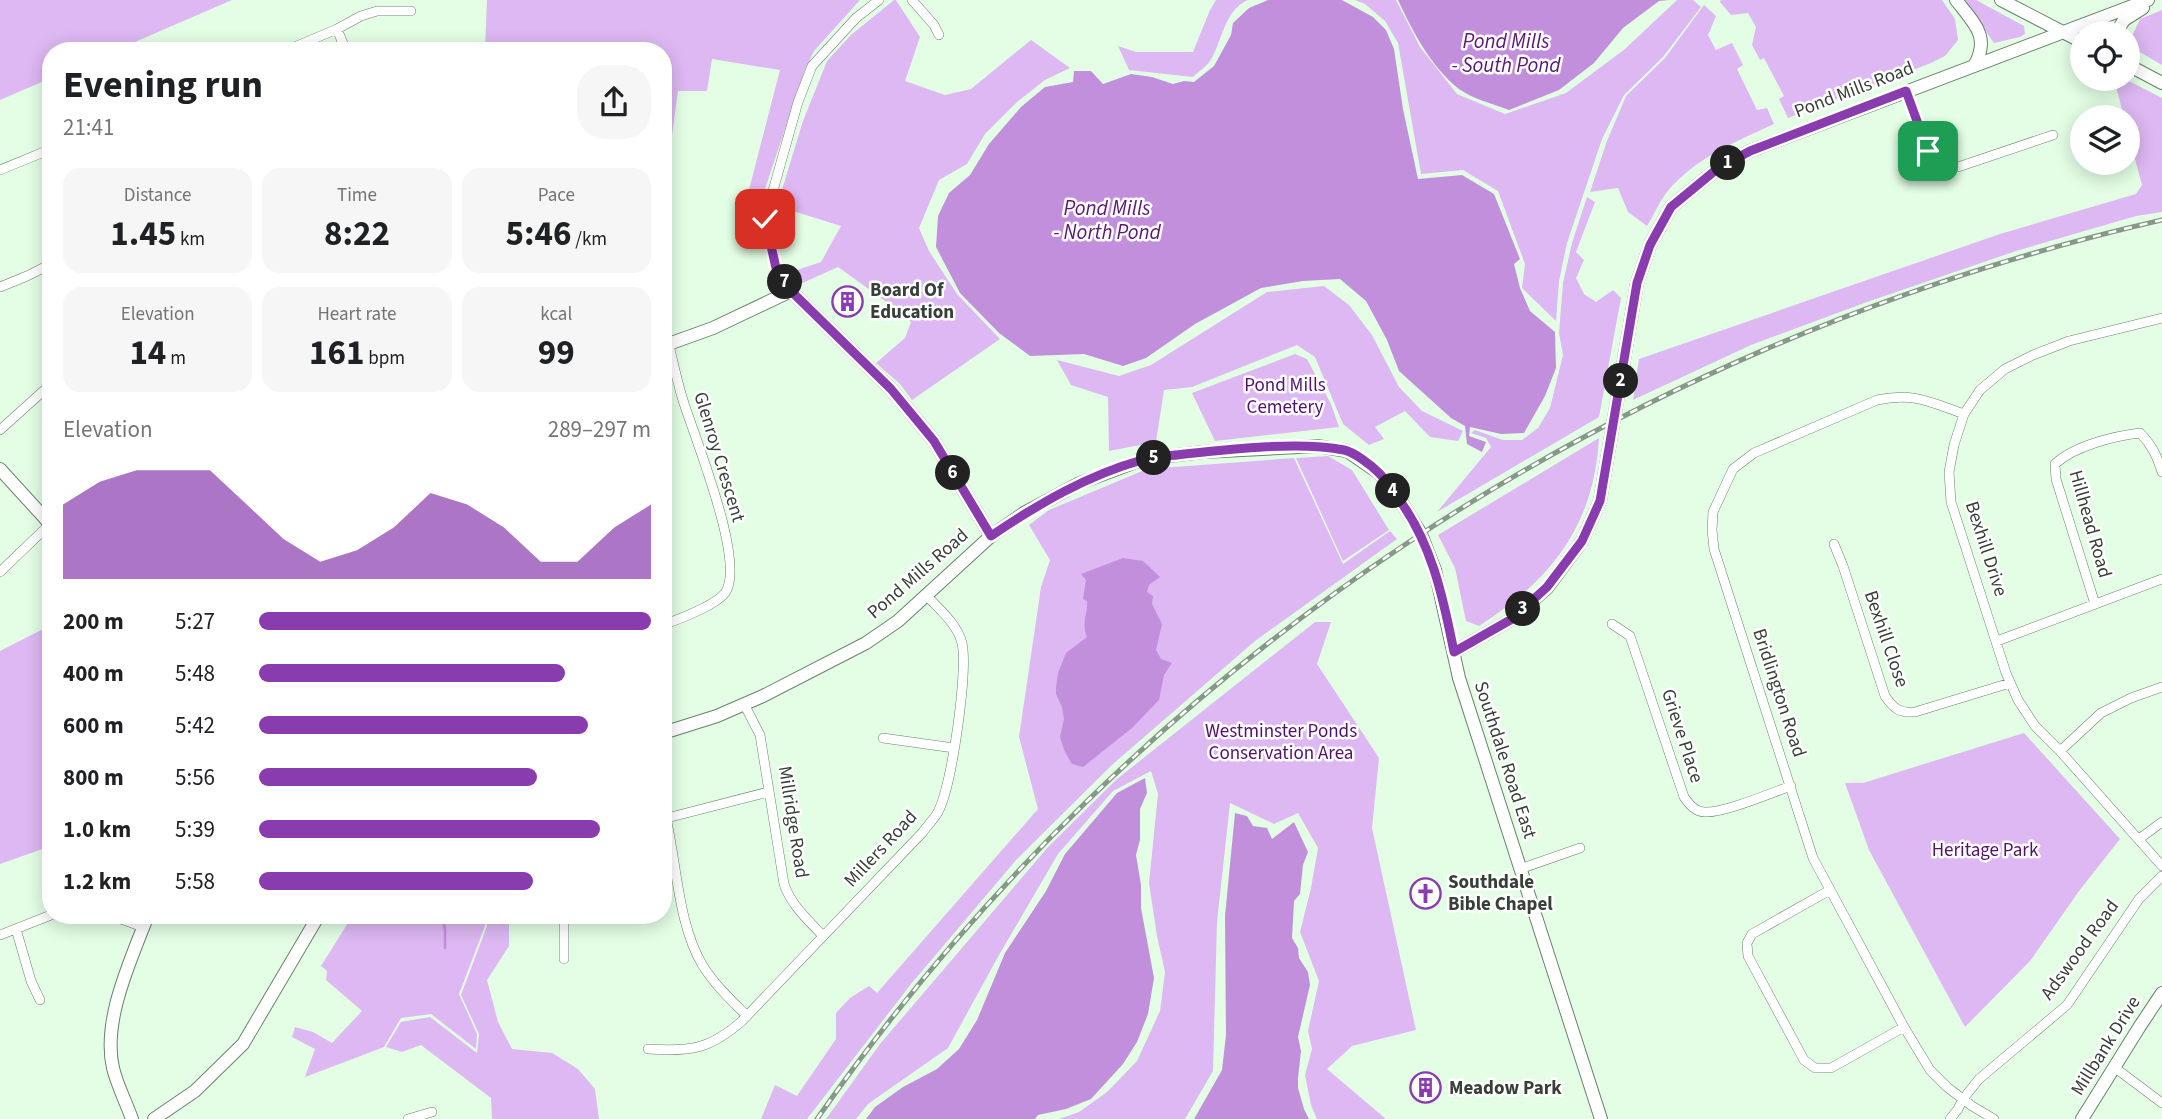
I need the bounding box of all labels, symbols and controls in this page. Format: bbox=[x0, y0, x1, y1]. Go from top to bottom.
map controls bbox=[2070, 21, 2140, 175]
button: locate bbox=[2070, 21, 2140, 91]
water label: Pond Mills - South Pond bbox=[1451, 26, 1561, 80]
street label: Pond Mills Road bbox=[1790, 55, 1918, 125]
text: Evening run bbox=[63, 58, 263, 112]
button: share bbox=[577, 65, 651, 139]
button: layers bbox=[2070, 105, 2140, 175]
text: 21:41 bbox=[63, 111, 114, 144]
pin bbox=[1898, 121, 1958, 181]
icon: arrive bbox=[1909, 132, 1947, 170]
pin: 1 bbox=[1710, 146, 1746, 180]
text: 1 bbox=[1722, 149, 1733, 176]
text: Distance bbox=[124, 182, 191, 209]
text: Time bbox=[337, 182, 377, 209]
text: Pace bbox=[538, 182, 575, 209]
pin bbox=[735, 189, 795, 249]
water label: Pond Mills - North Pond bbox=[1053, 193, 1162, 247]
icon: check bbox=[746, 200, 784, 238]
text: 1.45 bbox=[110, 209, 176, 259]
text: 8:22 bbox=[324, 209, 390, 259]
text: 5:46 bbox=[506, 209, 571, 259]
text: km bbox=[176, 226, 205, 253]
text: /km bbox=[571, 226, 607, 253]
pin: 7 bbox=[768, 264, 802, 300]
text: 7 bbox=[779, 268, 790, 295]
place label: Board Of Education bbox=[870, 277, 954, 326]
building icon: Board Of Education bbox=[830, 284, 864, 318]
text: Elevation bbox=[121, 301, 195, 328]
text: Heart rate bbox=[317, 301, 396, 328]
text: kcal bbox=[540, 301, 572, 328]
text: 14 bbox=[129, 328, 166, 378]
text: 161 bbox=[309, 328, 364, 378]
text: 99 bbox=[538, 328, 575, 378]
text: m bbox=[166, 345, 186, 372]
text: bpm bbox=[364, 345, 405, 372]
pin: 2 bbox=[1604, 364, 1638, 398]
text: 2 bbox=[1615, 367, 1626, 394]
park label: Pond Mills Cemetery bbox=[1244, 372, 1326, 421]
street label: Glenroy Crescent bbox=[686, 389, 752, 526]
text: Elevation bbox=[63, 413, 153, 446]
text: 289–297 m bbox=[548, 413, 651, 446]
pin: 5 bbox=[1136, 440, 1172, 476]
text: 5 bbox=[1148, 444, 1159, 471]
pin: 6 bbox=[936, 456, 970, 490]
text: 6 bbox=[947, 459, 958, 486]
street label: Hillhead Road bbox=[2062, 467, 2118, 581]
pin: 4 bbox=[1376, 474, 1410, 508]
text: 4 bbox=[1387, 477, 1398, 504]
street label: Bexhill Drive bbox=[1958, 498, 2014, 600]
street label: Pond Mills Road bbox=[862, 522, 974, 626]
street label: Bexhill Close bbox=[1857, 587, 1915, 691]
pin: 3 bbox=[1506, 592, 1540, 626]
text: 3 bbox=[1517, 595, 1528, 622]
text: 200 m bbox=[63, 605, 124, 638]
text: 5:27 bbox=[175, 605, 215, 638]
street label: Bridlington Road bbox=[1745, 625, 1813, 761]
text: 400 m bbox=[63, 657, 124, 690]
text: 5:48 bbox=[175, 657, 215, 690]
street label: Southdale Road East bbox=[1467, 678, 1543, 843]
street label: Grieve Place bbox=[1654, 686, 1710, 786]
text: 600 m bbox=[63, 709, 124, 742]
text: 5:42 bbox=[175, 709, 215, 742]
park label: Westminster Ponds Conservation Area bbox=[1205, 718, 1357, 767]
text: 800 m bbox=[63, 761, 124, 794]
text: 5:56 bbox=[175, 761, 215, 794]
street label: Millridge Road bbox=[771, 764, 815, 880]
street label: Millers Road bbox=[838, 804, 924, 894]
text: 1.0 km bbox=[63, 813, 131, 846]
text: 5:39 bbox=[175, 813, 215, 846]
park label: Heritage Park bbox=[1932, 837, 2039, 864]
text: 1.2 km bbox=[63, 865, 131, 898]
text: 5:58 bbox=[175, 865, 215, 898]
place label: Southdale Bible Chapel bbox=[1448, 869, 1553, 918]
church icon: Southdale Bible Chapel bbox=[1408, 876, 1442, 910]
street label: Adswood Road bbox=[2034, 894, 2126, 1006]
street label: Millbank Drive bbox=[2065, 991, 2147, 1101]
building icon: Meadow Park bbox=[1409, 1071, 1443, 1105]
place label: Meadow Park bbox=[1449, 1075, 1562, 1102]

